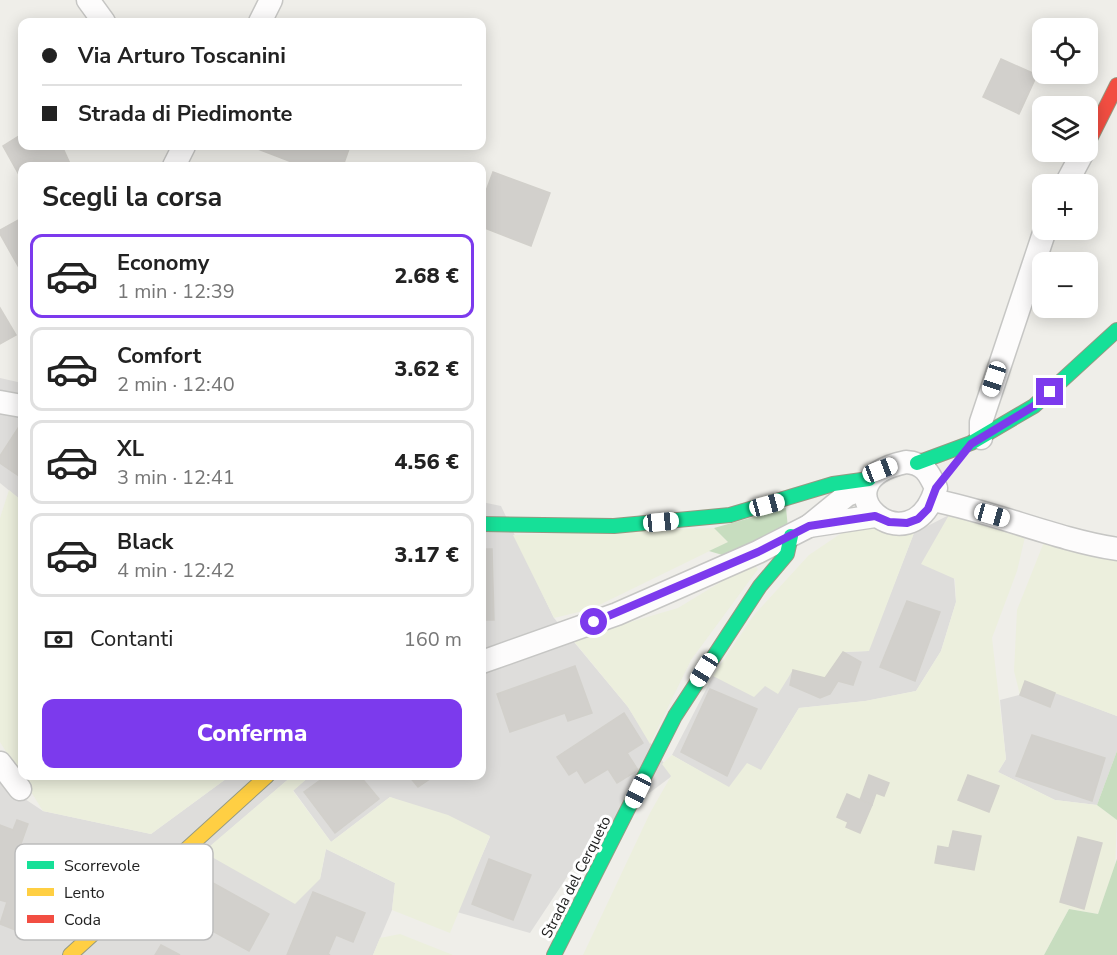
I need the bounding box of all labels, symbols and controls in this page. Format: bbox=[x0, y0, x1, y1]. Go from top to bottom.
map controls bbox=[1032, 18, 1098, 318]
button: locate bbox=[1032, 18, 1098, 84]
text: Via Arturo Toscanini bbox=[78, 41, 286, 71]
button: layers bbox=[1032, 96, 1098, 162]
text: Strada di Piedimonte bbox=[78, 99, 292, 129]
button: + bbox=[1032, 174, 1098, 240]
text: Scegli la corsa bbox=[42, 179, 222, 216]
text: Economy bbox=[117, 248, 209, 278]
icon: car bbox=[45, 249, 99, 303]
button: − bbox=[1032, 252, 1098, 318]
text: 2.68 € bbox=[394, 261, 459, 291]
text: 1 min · 12:39 bbox=[117, 278, 235, 305]
text: Comfort bbox=[117, 341, 201, 371]
icon: car bbox=[45, 342, 99, 396]
text: 3.62 € bbox=[394, 354, 459, 384]
car bbox=[980, 359, 1008, 399]
text: 2 min · 12:40 bbox=[117, 371, 235, 398]
route end bbox=[1036, 378, 1063, 405]
text: XL bbox=[117, 434, 144, 464]
icon: car bbox=[45, 435, 99, 489]
text: 4.56 € bbox=[394, 447, 459, 477]
car bbox=[860, 455, 900, 485]
text: 3 min · 12:41 bbox=[117, 464, 235, 491]
car bbox=[747, 492, 787, 518]
car bbox=[972, 501, 1012, 529]
car bbox=[642, 511, 680, 533]
text: Black bbox=[117, 527, 173, 557]
icon: car bbox=[45, 528, 99, 582]
text: 3.17 € bbox=[394, 540, 459, 570]
text: 4 min · 12:42 bbox=[117, 557, 235, 584]
route start bbox=[580, 608, 607, 635]
icon: cash bbox=[42, 623, 75, 656]
text: Contanti bbox=[90, 624, 173, 654]
text: 160 m bbox=[404, 626, 462, 653]
car bbox=[687, 650, 721, 690]
button: Conferma bbox=[42, 699, 462, 768]
car bbox=[622, 771, 654, 811]
street label: Strada del Cerqueto bbox=[537, 812, 615, 942]
legend bbox=[15, 844, 213, 940]
text: Scorrevole bbox=[64, 855, 140, 877]
text: Lento bbox=[64, 882, 105, 904]
text: Coda bbox=[64, 909, 101, 931]

